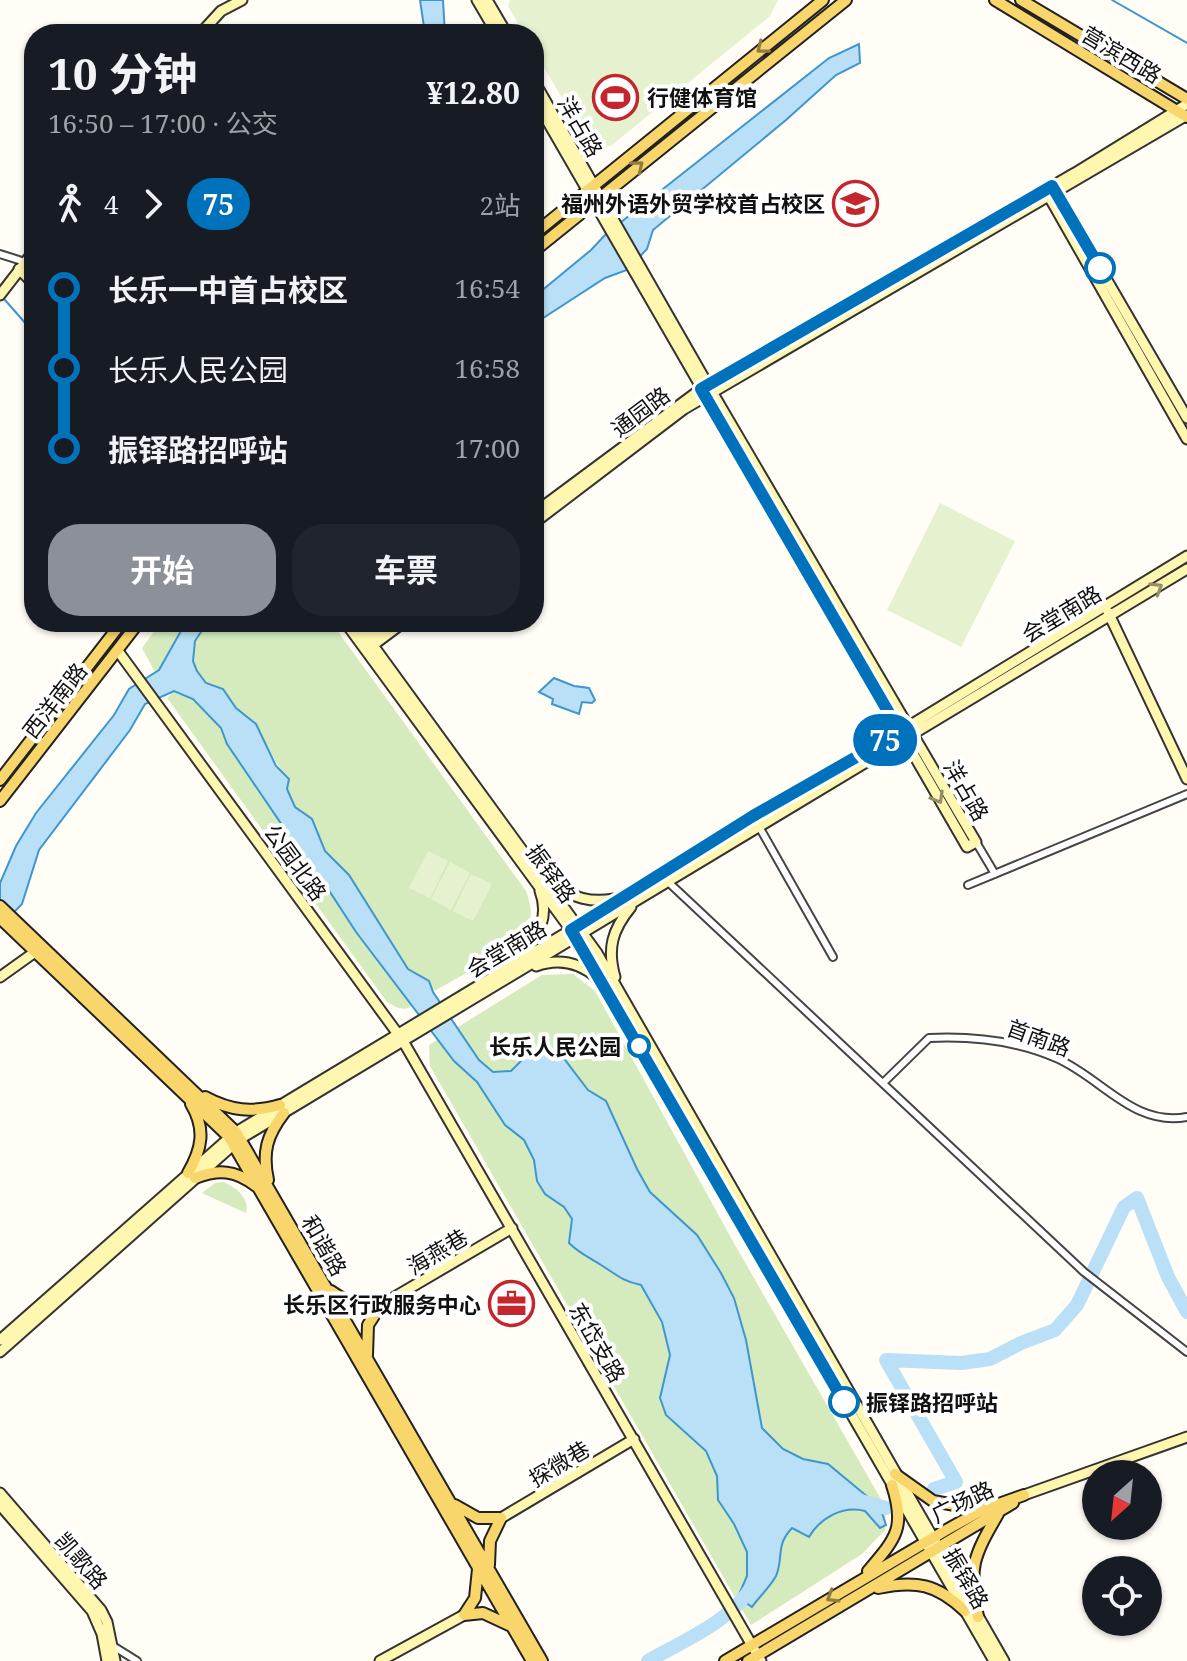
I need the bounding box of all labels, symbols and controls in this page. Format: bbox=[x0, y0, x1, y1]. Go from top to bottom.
street label: 营滨西路 bbox=[1077, 18, 1167, 90]
one-way arrow bbox=[756, 39, 771, 53]
text: 10 分钟 bbox=[48, 43, 197, 103]
text: ¥12.80 bbox=[426, 72, 520, 113]
sports icon: 行健体育馆 bbox=[592, 73, 640, 121]
place label: 行健体育馆 bbox=[647, 82, 757, 112]
street label: 洋占路 bbox=[552, 90, 610, 162]
text: 16:50 – 17:00 · 公交 bbox=[48, 105, 278, 141]
one-way arrow bbox=[629, 161, 643, 176]
school or university icon: 福州外语外贸学校首占校区 bbox=[832, 179, 880, 227]
icon: walk bbox=[48, 182, 92, 226]
icon: forward bbox=[131, 182, 175, 226]
text: 75 bbox=[203, 185, 234, 223]
text: 4 bbox=[104, 186, 119, 222]
text: 2站 bbox=[479, 187, 520, 223]
place label: 福州外语外贸学校首占校区 bbox=[561, 188, 825, 218]
unlabelled marker bbox=[1085, 253, 1115, 283]
text: 长乐一中首占校区 bbox=[108, 269, 348, 310]
text: 16:54 bbox=[454, 270, 520, 306]
text: 长乐人民公园 bbox=[108, 349, 288, 390]
text: 16:58 bbox=[454, 350, 520, 386]
street label: 通园路 bbox=[605, 379, 675, 443]
text: 振铎路招呼站 bbox=[108, 429, 288, 470]
text: 17:00 bbox=[454, 430, 520, 466]
button: 开始 bbox=[48, 524, 276, 616]
button: 车票 bbox=[292, 524, 520, 616]
street label: 会堂南路 bbox=[1016, 577, 1106, 649]
one-way arrow bbox=[1148, 582, 1163, 597]
street label: 西洋南路 bbox=[15, 656, 93, 744]
line badge: 75 bbox=[849, 714, 921, 766]
text: 75 bbox=[869, 721, 901, 759]
street label: 洋占路 bbox=[938, 754, 996, 826]
one-way arrow bbox=[928, 789, 944, 804]
street label: 公园北路 bbox=[258, 818, 334, 906]
street label: 振铎路 bbox=[520, 837, 584, 909]
street label: 会堂南路 bbox=[461, 912, 551, 984]
street label: 首南路 bbox=[1003, 1012, 1075, 1062]
place label: 长乐人民公园 bbox=[489, 1031, 621, 1061]
marker: 长乐人民公园 bbox=[628, 1035, 650, 1057]
street label: 和谐路 bbox=[296, 1209, 354, 1281]
street label: 海燕巷 bbox=[401, 1221, 473, 1281]
office icon: 长乐区行政服务中心 bbox=[488, 1280, 536, 1328]
place label: 长乐区行政服务中心 bbox=[283, 1289, 481, 1319]
street label: 东岱支路 bbox=[563, 1296, 633, 1388]
marker: 振铎路招呼站 bbox=[829, 1387, 859, 1417]
place label: 振铎路招呼站 bbox=[866, 1387, 998, 1417]
street label: 探微巷 bbox=[523, 1433, 595, 1493]
north arrow bbox=[1082, 1460, 1162, 1540]
map controls bbox=[1082, 1460, 1162, 1636]
street label: 广场路 bbox=[926, 1473, 998, 1529]
street label: 凯歌路 bbox=[49, 1525, 115, 1595]
street label: 振铎路 bbox=[938, 1542, 996, 1614]
button: locate bbox=[1082, 1556, 1162, 1636]
one-way arrow bbox=[826, 1587, 841, 1603]

